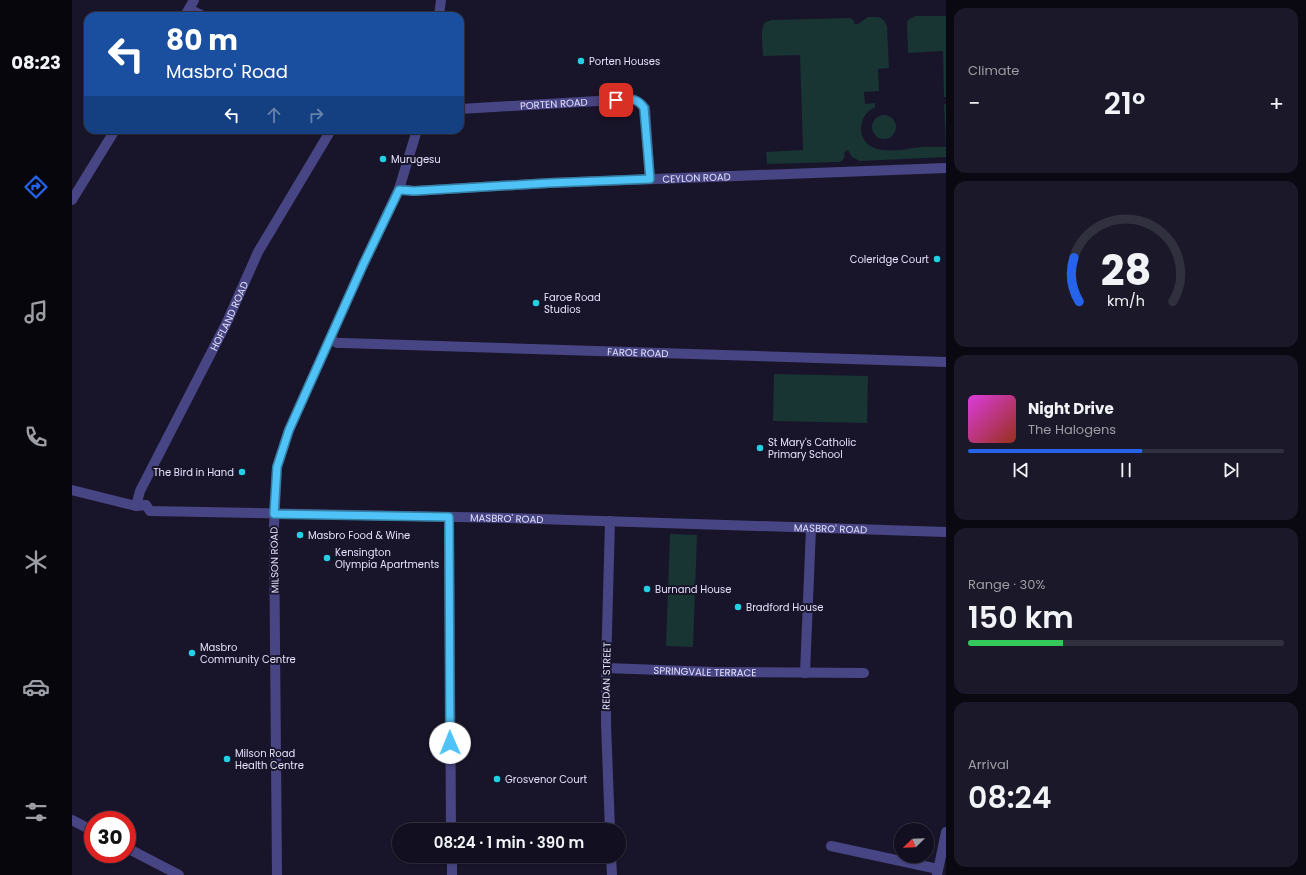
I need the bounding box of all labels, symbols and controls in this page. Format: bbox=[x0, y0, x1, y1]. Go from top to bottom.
text: 80 m bbox=[166, 21, 238, 60]
icon: left bbox=[100, 28, 152, 80]
text: 08:23 bbox=[11, 50, 61, 75]
place label: Porten Houses bbox=[589, 54, 660, 69]
marker: Porten Houses bbox=[576, 56, 586, 66]
text: Masbro' Road bbox=[166, 59, 288, 84]
text: Climate bbox=[968, 61, 1019, 80]
text: 21° bbox=[1104, 82, 1145, 125]
pin bbox=[599, 83, 633, 117]
text: − bbox=[968, 88, 980, 119]
text: + bbox=[1269, 88, 1284, 119]
icon: arrive bbox=[605, 89, 627, 111]
street label: PORTEN ROAD bbox=[520, 95, 588, 113]
icon: left bbox=[221, 104, 243, 126]
icon: ahead bbox=[263, 104, 285, 126]
icon: right bbox=[305, 104, 327, 126]
place label: Murugesu bbox=[391, 152, 441, 167]
marker: Murugesu bbox=[378, 154, 388, 164]
street label: CEYLON ROAD bbox=[662, 169, 731, 187]
icon: directions bbox=[22, 173, 50, 201]
text: 28 bbox=[1101, 241, 1151, 300]
place label: Coleridge Court bbox=[850, 252, 929, 267]
marker: Coleridge Court bbox=[932, 254, 942, 264]
street label: HOFLAND ROAD bbox=[206, 279, 252, 354]
place label: Faroe Road Studios bbox=[544, 290, 601, 317]
text: km/h bbox=[1107, 291, 1145, 311]
icon: music bbox=[22, 298, 50, 326]
marker: Faroe Road Studios bbox=[531, 298, 541, 308]
street label: FAROE ROAD bbox=[607, 344, 669, 361]
text: Night Drive bbox=[1028, 398, 1114, 419]
text: The Halogens bbox=[1028, 420, 1116, 439]
icon: phone bbox=[22, 423, 50, 451]
place label: St Mary's Catholic Primary School bbox=[768, 435, 856, 462]
marker: St Mary's Catholic Primary School bbox=[755, 443, 765, 453]
icon: previous bbox=[1010, 459, 1032, 481]
icon: pause bbox=[1115, 459, 1137, 481]
icon: next bbox=[1220, 459, 1242, 481]
place label: The Bird in Hand bbox=[153, 465, 234, 480]
marker: The Bird in Hand bbox=[237, 467, 247, 477]
street label: MASBRO' ROAD bbox=[470, 510, 544, 527]
street label: MASBRO' ROAD bbox=[794, 520, 867, 537]
street label: MILSON ROAD bbox=[266, 527, 283, 593]
place label: Masbro Food & Wine bbox=[308, 528, 410, 543]
marker: Masbro Food & Wine bbox=[295, 530, 305, 540]
place label: Kensington Olympia Apartments bbox=[335, 545, 439, 572]
icon: climate bbox=[22, 548, 50, 576]
marker: Kensington Olympia Apartments bbox=[322, 553, 332, 563]
text: Range · 30% bbox=[968, 575, 1045, 594]
place label: Burnand House bbox=[655, 582, 731, 597]
marker: Burnand House bbox=[642, 584, 652, 594]
text: 150 km bbox=[968, 596, 1074, 639]
place label: Bradford House bbox=[746, 600, 823, 615]
marker: Bradford House bbox=[733, 602, 743, 612]
place label: Masbro Community Centre bbox=[200, 640, 296, 667]
street label: REDAN STREET bbox=[598, 641, 615, 710]
marker: Masbro Community Centre bbox=[187, 648, 197, 658]
street label: SPRINGVALE TERRACE bbox=[653, 663, 757, 680]
icon: car bbox=[22, 673, 50, 701]
position arrow bbox=[429, 722, 471, 764]
place label: Milson Road Health Centre bbox=[235, 746, 304, 773]
marker: Milson Road Health Centre bbox=[222, 754, 232, 764]
text: Arrival bbox=[968, 755, 1009, 774]
place label: Grosvenor Court bbox=[505, 772, 587, 787]
marker: Grosvenor Court bbox=[492, 774, 502, 784]
text: 08:24 bbox=[968, 776, 1052, 819]
icon: filters bbox=[22, 798, 50, 826]
speed limit sign: 30 bbox=[84, 811, 136, 863]
north arrow bbox=[894, 823, 934, 863]
map controls bbox=[894, 823, 934, 863]
text: 08:24 · 1 min · 390 m bbox=[434, 832, 584, 853]

